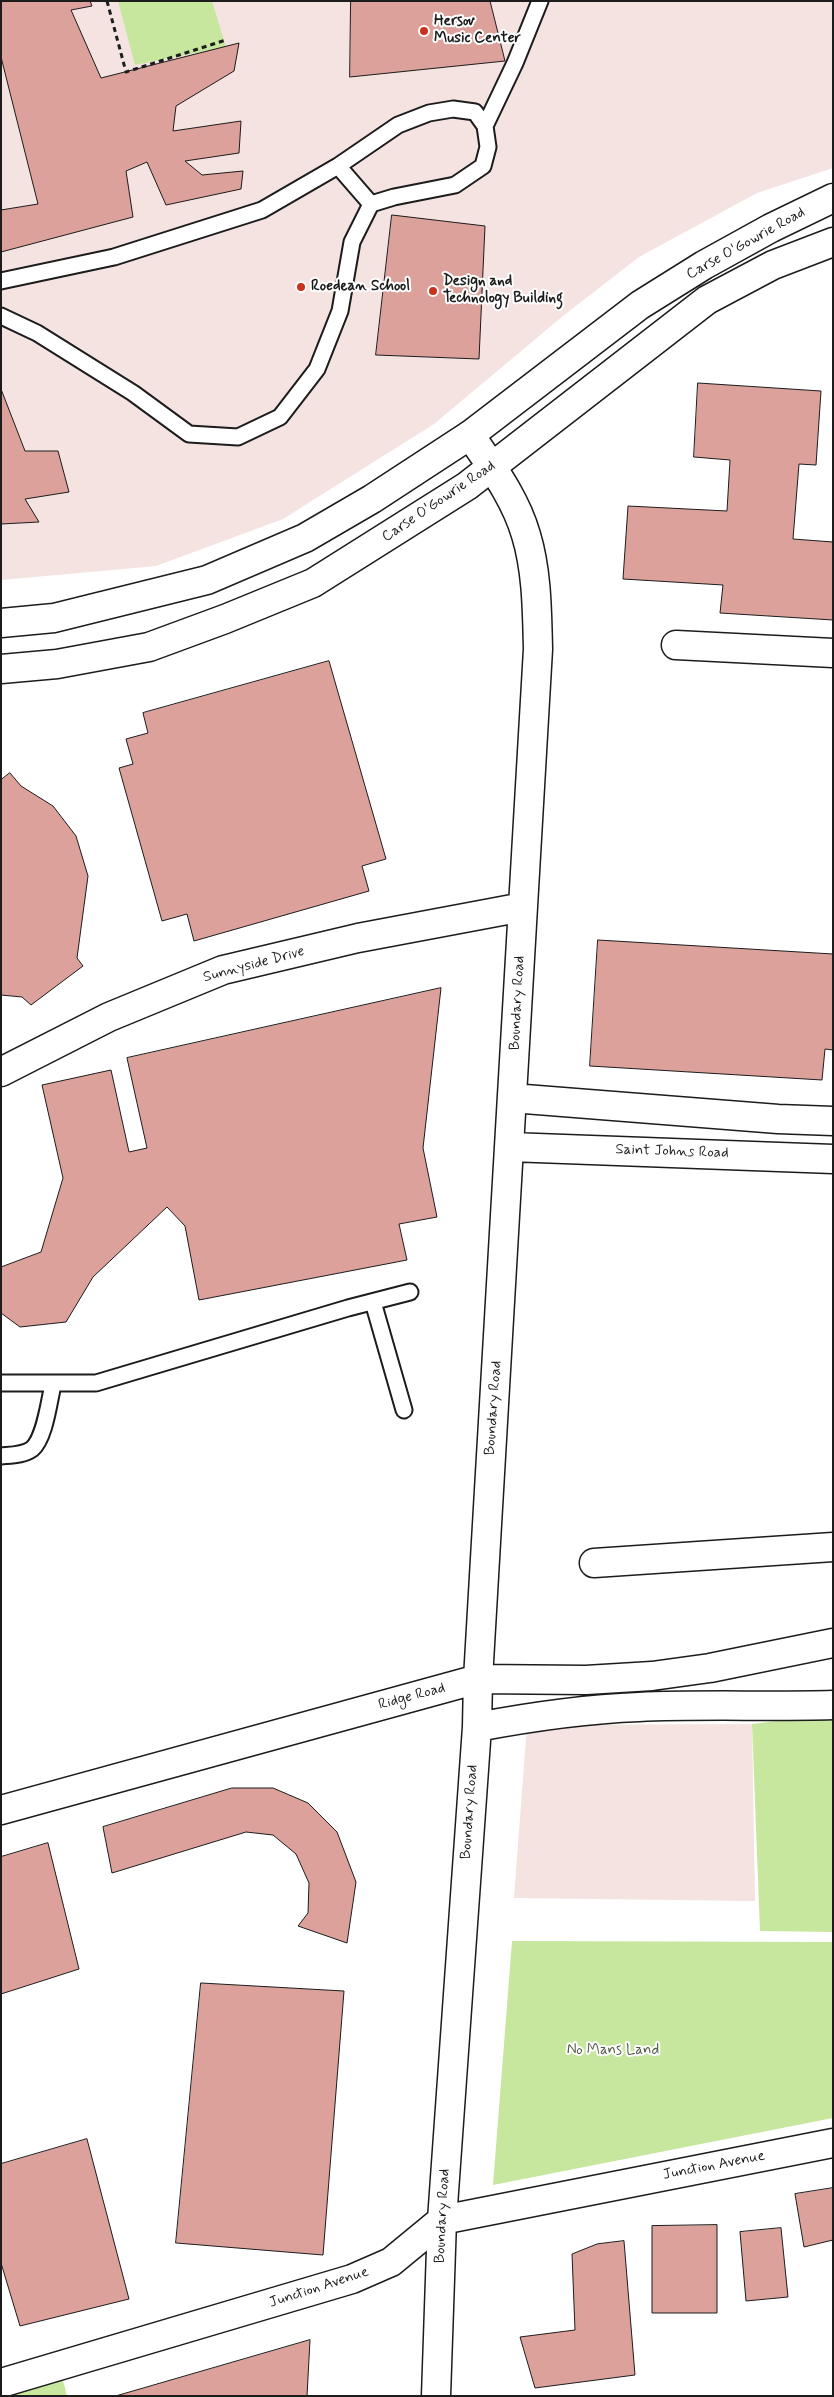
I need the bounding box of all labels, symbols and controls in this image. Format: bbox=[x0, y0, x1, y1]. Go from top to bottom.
place label: Hersov Music Center bbox=[434, 13, 521, 48]
marker: Hersov Music Center bbox=[418, 25, 430, 37]
street label: Carse O'Gowrie Road bbox=[684, 204, 808, 284]
place label: Design and Technology Building bbox=[443, 273, 563, 308]
place label: Roedean School bbox=[311, 278, 410, 296]
marker: Roedean School bbox=[295, 281, 307, 293]
marker: Design and Technology Building bbox=[427, 285, 439, 297]
street label: Carse O'Gowrie Road bbox=[379, 457, 499, 547]
street label: Sunnyside Drive bbox=[201, 943, 307, 987]
street label: Boundary Road bbox=[507, 955, 529, 1051]
street label: Saint Johns Road bbox=[615, 1141, 729, 1163]
street label: Boundary Road bbox=[482, 1360, 506, 1456]
street label: Ridge Road bbox=[377, 1679, 447, 1715]
street label: Boundary Road bbox=[458, 1764, 482, 1860]
park label: No Mans Land bbox=[567, 2042, 659, 2060]
street label: Junction Avenue bbox=[661, 2147, 767, 2185]
street label: Boundary Road bbox=[432, 2168, 454, 2264]
street label: Junction Avenue bbox=[267, 2263, 371, 2313]

